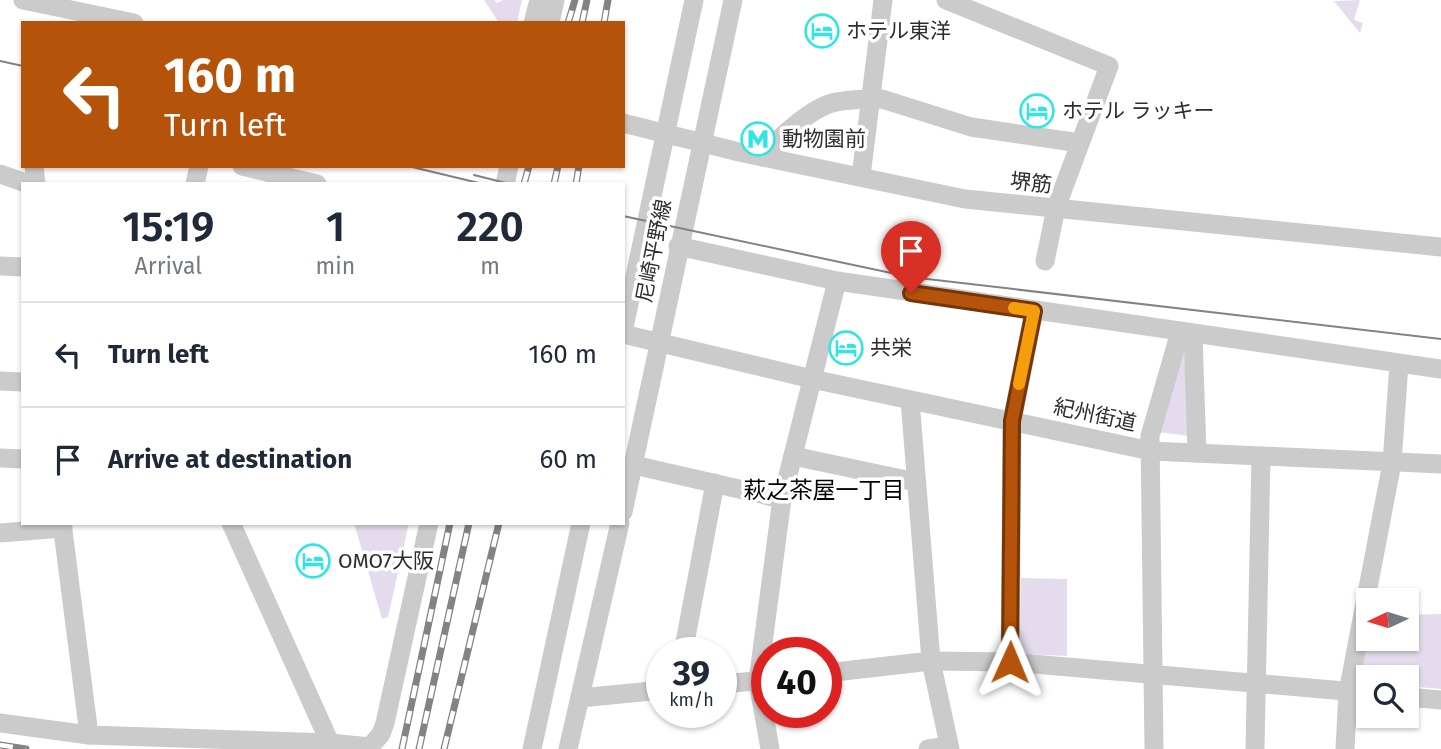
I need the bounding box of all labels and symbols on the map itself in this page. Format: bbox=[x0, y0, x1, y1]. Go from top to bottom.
hotel icon: ホテル東洋 bbox=[803, 12, 841, 50]
place label: ホテル東洋 bbox=[846, 18, 951, 44]
hotel icon: ホテル ラッキー bbox=[1018, 92, 1056, 130]
place label: ホテル ラッキー bbox=[1062, 98, 1215, 124]
metro station icon: 動物園前 bbox=[739, 120, 777, 158]
place label: 動物園前 bbox=[782, 126, 866, 152]
street label: 堺筋 bbox=[1009, 168, 1053, 198]
street label: 尼崎平野線 bbox=[631, 197, 677, 305]
pin bbox=[881, 221, 941, 293]
hotel icon: 共栄 bbox=[827, 329, 865, 367]
place label: 共栄 bbox=[870, 335, 912, 361]
street label: 紀州街道 bbox=[1051, 394, 1139, 436]
district label: 萩之茶屋一丁目 bbox=[744, 476, 905, 504]
hotel icon: OMO7大阪 bbox=[294, 542, 332, 580]
place label: OMO7大阪 bbox=[338, 548, 434, 574]
north arrow bbox=[1356, 588, 1419, 651]
position arrow bbox=[973, 625, 1047, 699]
speed limit sign: 40 bbox=[751, 637, 842, 728]

